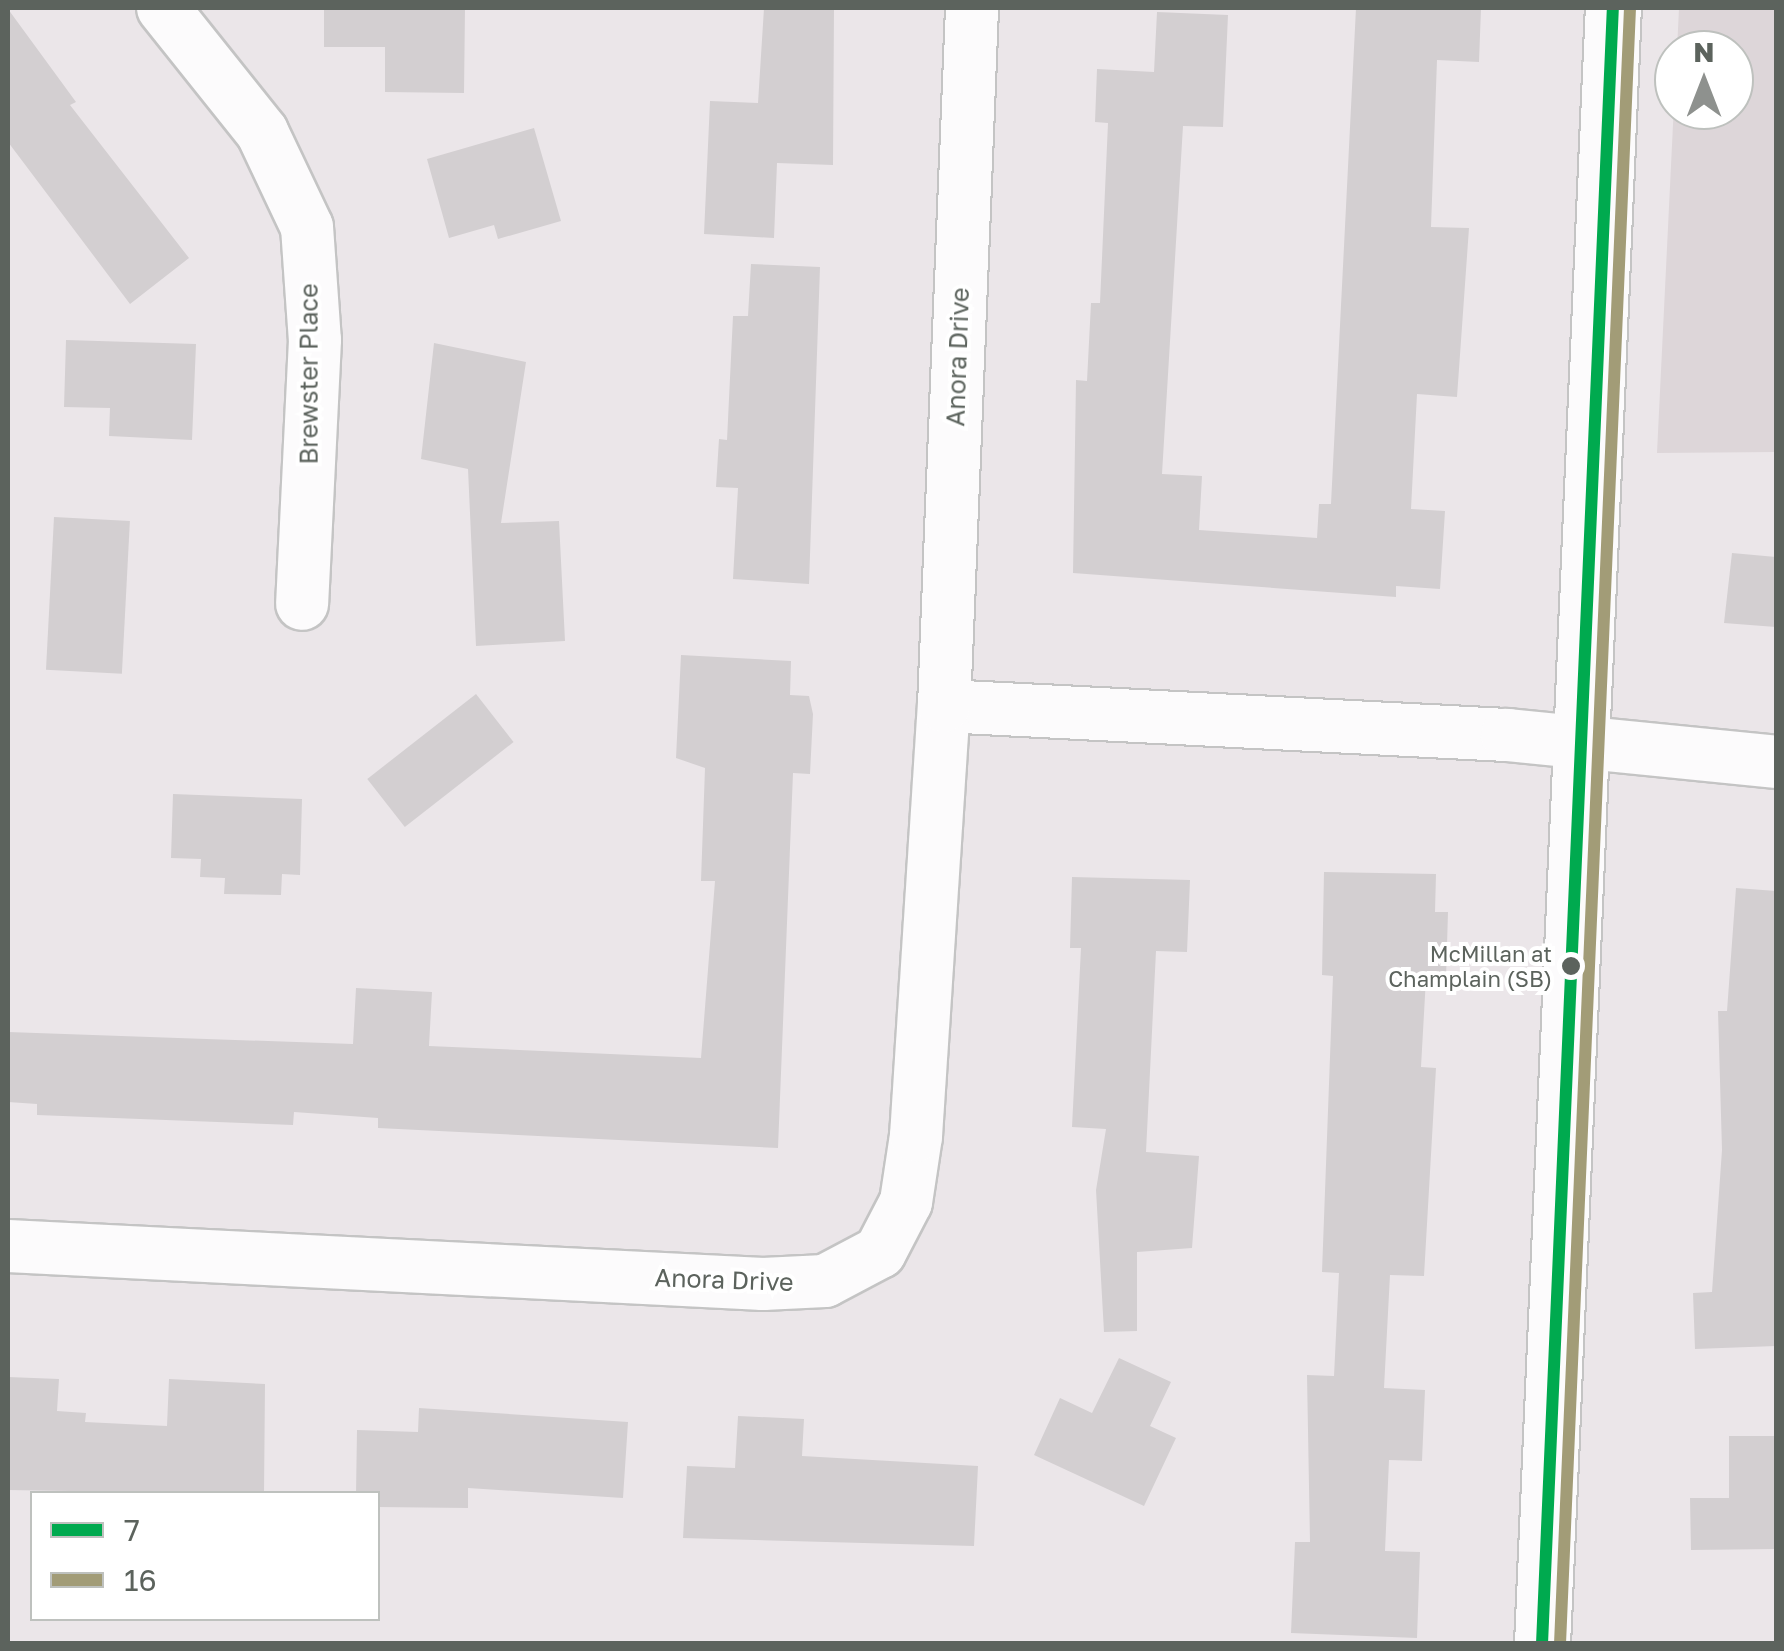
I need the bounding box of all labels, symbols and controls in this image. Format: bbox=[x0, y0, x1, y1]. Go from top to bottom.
north arrow bbox=[1654, 30, 1754, 130]
text: N bbox=[1693, 35, 1715, 68]
street label: Brewster Place bbox=[294, 283, 324, 465]
street label: Anora Drive bbox=[941, 287, 975, 427]
place label: McMillan at Champlain (SB) bbox=[1388, 940, 1552, 991]
marker: McMillan at Champlain (SB) bbox=[1561, 956, 1581, 976]
street label: Anora Drive bbox=[654, 1263, 794, 1297]
legend bbox=[30, 1491, 380, 1621]
text: 7 bbox=[124, 1512, 140, 1548]
text: 16 bbox=[124, 1562, 157, 1598]

